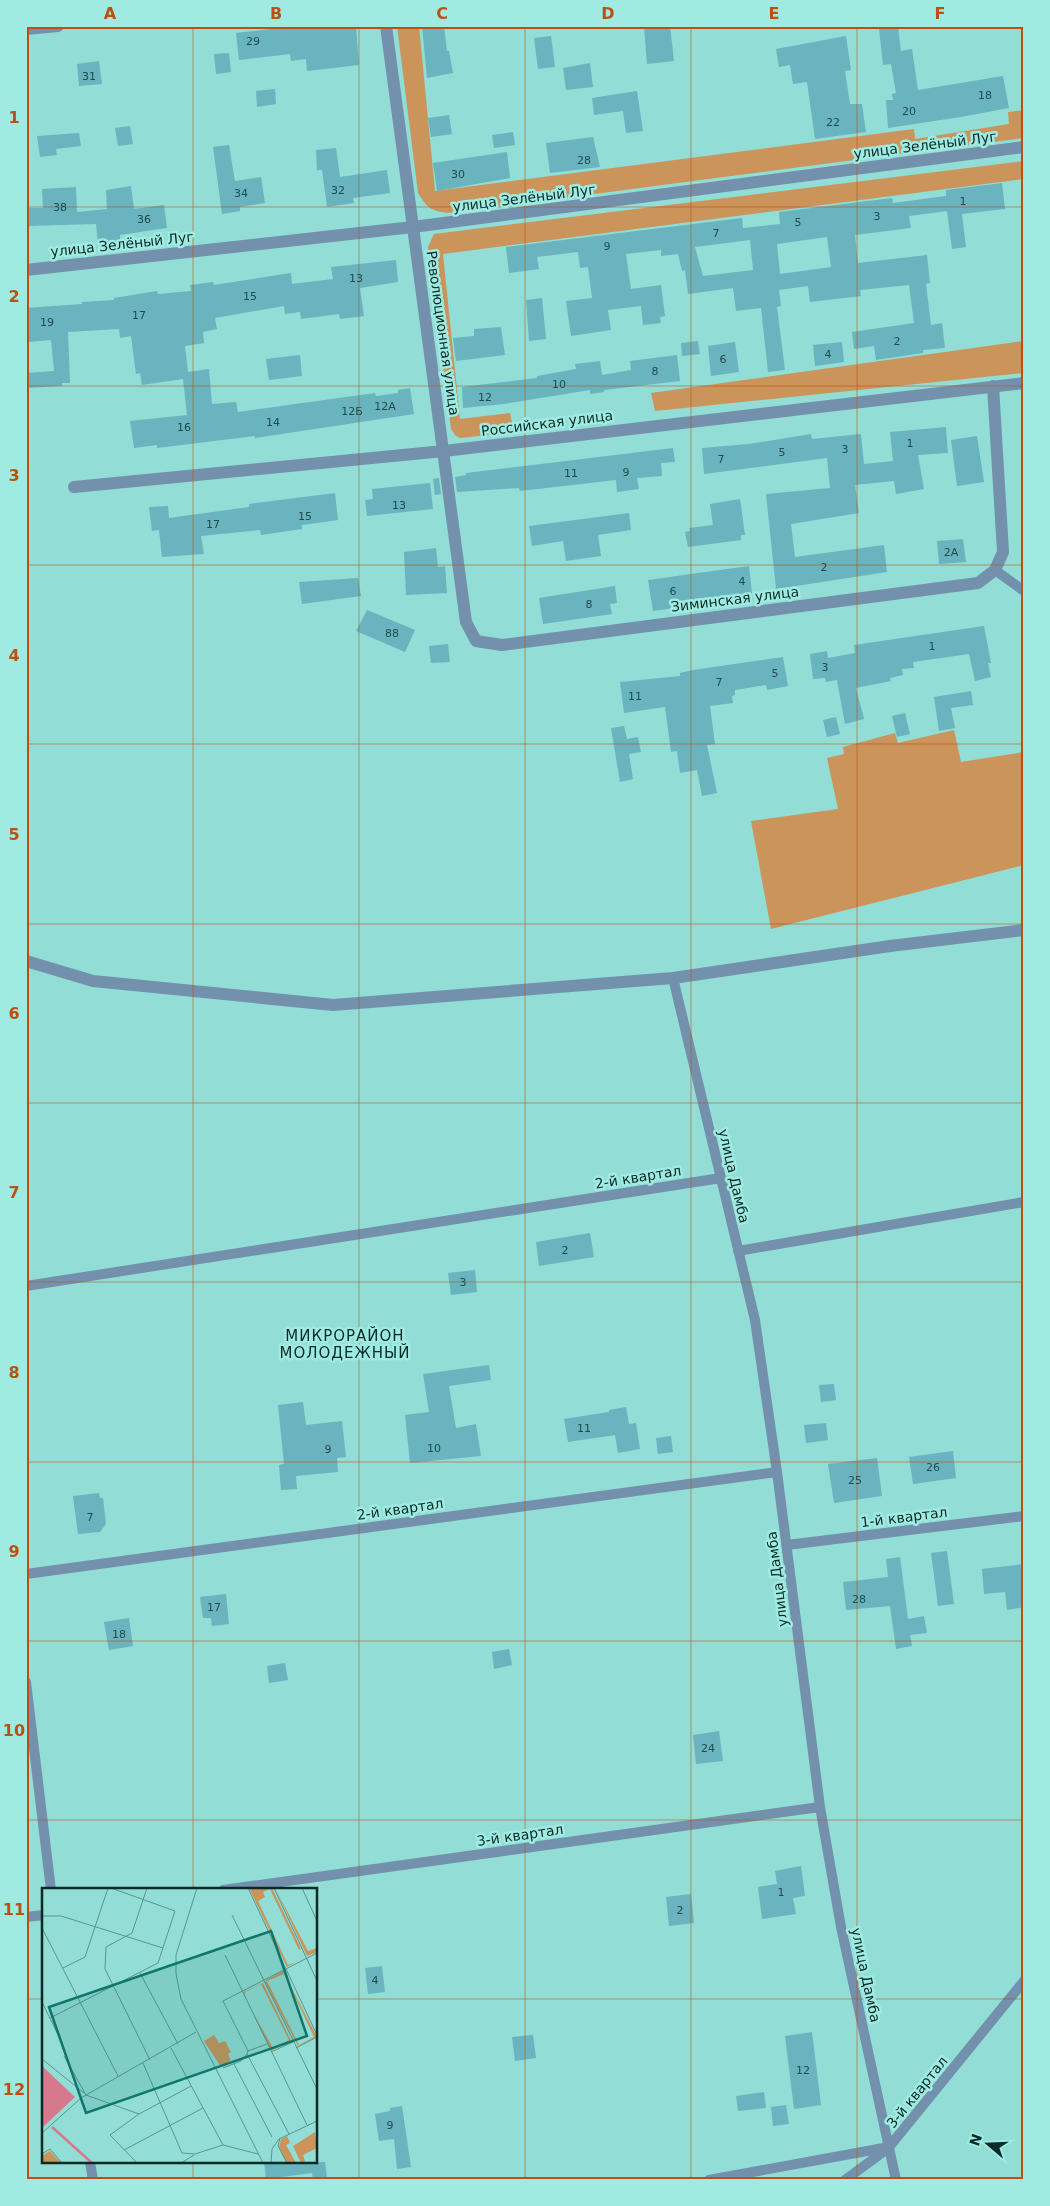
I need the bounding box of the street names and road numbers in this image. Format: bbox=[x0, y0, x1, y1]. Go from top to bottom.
street label: улица Зелёный Луг bbox=[853, 128, 997, 162]
street label: улица Зелёный Луг bbox=[452, 181, 596, 215]
street label: улица Зелёный Луг bbox=[50, 229, 194, 259]
street label: Революционная улица bbox=[424, 250, 462, 416]
street label: Российская улица bbox=[480, 407, 614, 439]
street label: Зиминская улица bbox=[670, 583, 800, 615]
street label: улица Дамба bbox=[715, 1127, 753, 1225]
street label: 2-й квартал bbox=[594, 1162, 682, 1192]
street label: 2-й квартал bbox=[356, 1495, 444, 1523]
street label: 1-й квартал bbox=[860, 1504, 948, 1530]
street label: улица Дамба bbox=[763, 1530, 791, 1628]
street label: 3-й квартал bbox=[476, 1821, 564, 1849]
street label: улица Дамба bbox=[848, 1926, 884, 2024]
street label: 3-й квартал bbox=[883, 2053, 951, 2131]

